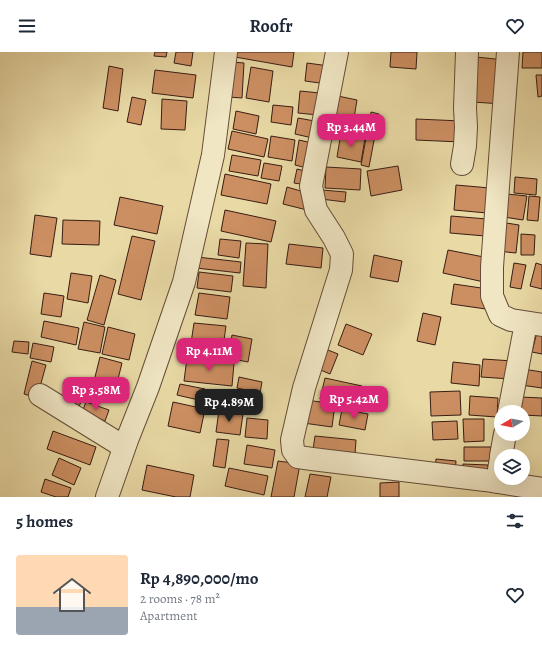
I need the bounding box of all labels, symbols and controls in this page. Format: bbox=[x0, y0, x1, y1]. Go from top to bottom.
text: Roofr bbox=[249, 14, 293, 38]
icon: menu bbox=[16, 15, 38, 37]
icon: heart bbox=[504, 15, 526, 37]
pin: Rp 3.44M bbox=[310, 114, 392, 148]
text: Rp 3.44M bbox=[326, 118, 376, 135]
pin: Rp 4.11M bbox=[168, 338, 250, 372]
text: Rp 4.11M bbox=[185, 342, 233, 359]
pin: Rp 3.58M bbox=[55, 377, 137, 411]
text: Rp 3.58M bbox=[71, 381, 121, 398]
pin: Rp 5.42M bbox=[313, 386, 395, 420]
pin: Rp 4.89M bbox=[188, 389, 270, 423]
text: Rp 5.42M bbox=[329, 390, 379, 407]
text: Rp 4.89M bbox=[204, 393, 254, 410]
north arrow bbox=[494, 405, 530, 441]
map controls bbox=[494, 405, 530, 485]
button: layers bbox=[494, 449, 530, 485]
text: 5 homes bbox=[16, 510, 73, 533]
icon: filters bbox=[504, 510, 526, 532]
text: Rp 4,890,000/mo bbox=[140, 567, 259, 590]
icon: home bbox=[48, 571, 96, 619]
icon: heart bbox=[504, 584, 526, 606]
text: 2 rooms · 78 m² bbox=[140, 590, 220, 607]
text: Apartment bbox=[140, 607, 198, 624]

